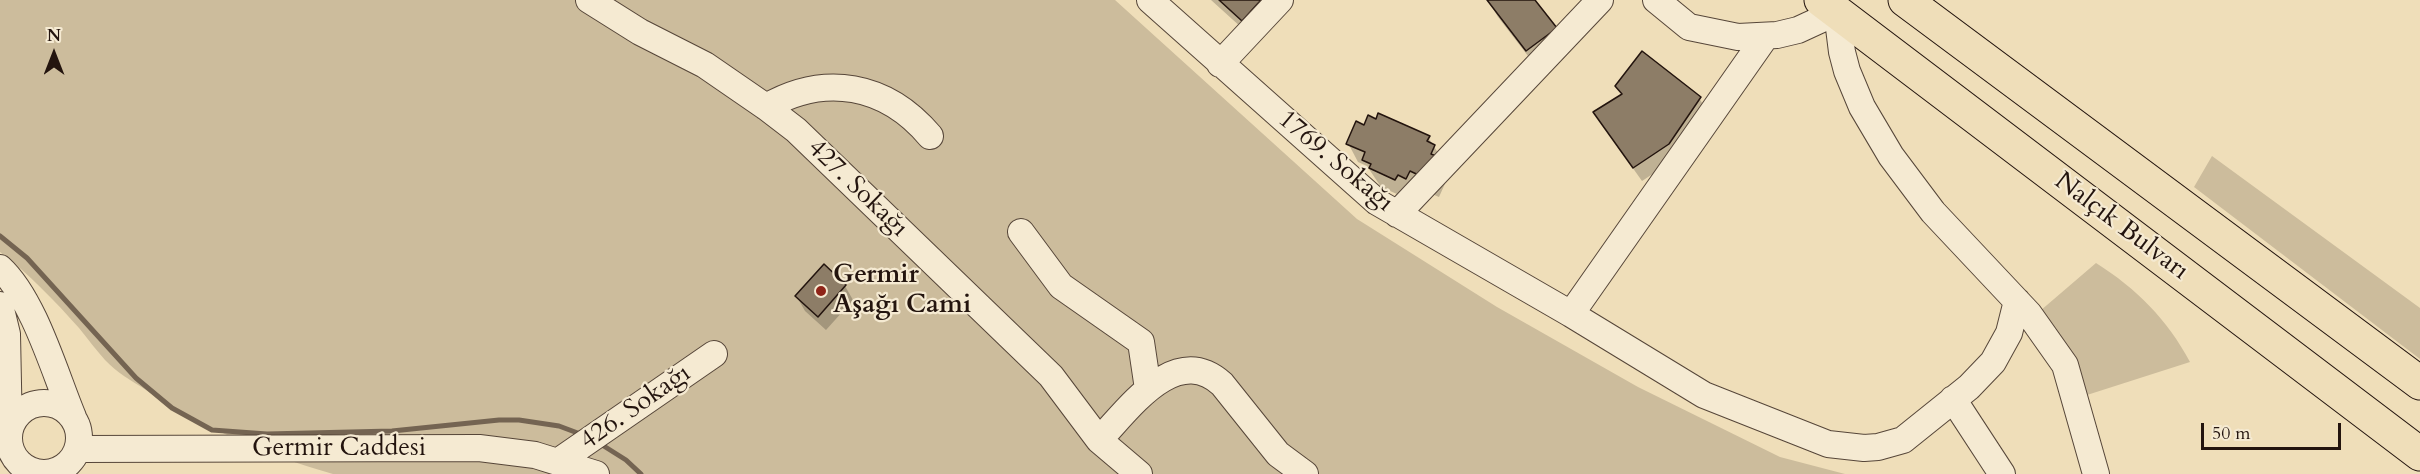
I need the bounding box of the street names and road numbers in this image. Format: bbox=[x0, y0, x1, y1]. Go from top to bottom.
street label: 1769. Sokağı bbox=[1271, 105, 1399, 219]
street label: 427. Sokağı bbox=[800, 133, 914, 245]
street label: Nalçık Bulvarı bbox=[2048, 166, 2194, 288]
street label: 426. Sokağı bbox=[575, 359, 697, 457]
street label: Germir Caddesi bbox=[252, 433, 426, 465]

